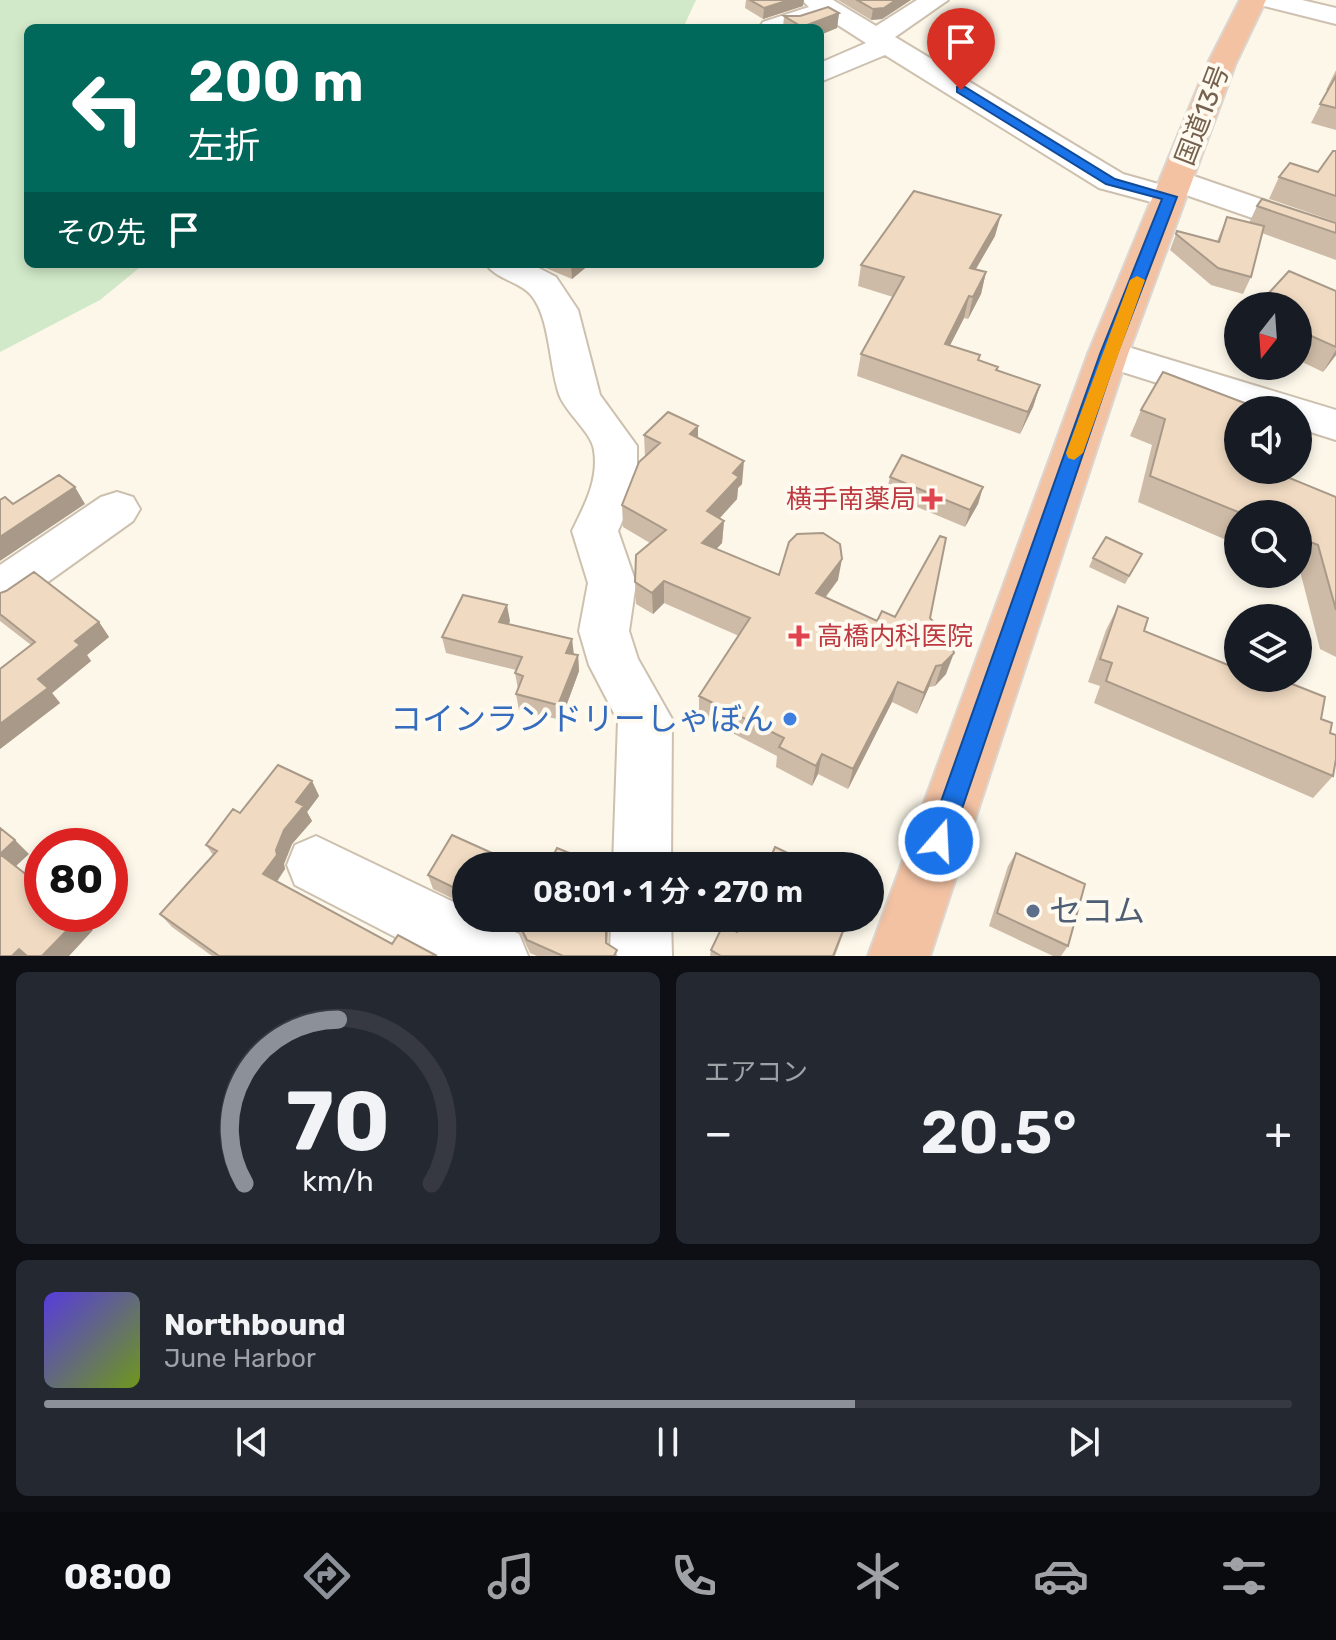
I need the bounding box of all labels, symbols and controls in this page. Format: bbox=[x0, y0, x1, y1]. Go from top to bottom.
pin bbox=[927, 8, 995, 90]
icon: arrive bbox=[939, 20, 983, 64]
text: 200 m bbox=[188, 49, 364, 115]
icon: left bbox=[56, 56, 160, 160]
street label: 国道13号 bbox=[1169, 61, 1236, 170]
text: 左折 bbox=[188, 124, 260, 167]
icon: arrive bbox=[162, 208, 206, 252]
text: その先 bbox=[56, 215, 146, 251]
north arrow bbox=[1224, 292, 1312, 380]
map controls bbox=[1224, 292, 1312, 692]
button: sound bbox=[1224, 396, 1312, 484]
place label: 横手南薬局 bbox=[786, 484, 916, 515]
marker: 横手南薬局 bbox=[923, 490, 941, 508]
button: search bbox=[1224, 500, 1312, 588]
button: layers bbox=[1224, 604, 1312, 692]
place label: 高橋内科医院 bbox=[817, 621, 973, 652]
marker: 高橋内科医院 bbox=[788, 625, 810, 647]
place label: コインランドリーしゃぼん bbox=[390, 700, 774, 738]
marker: コインランドリーしゃぼん bbox=[781, 710, 799, 728]
position arrow bbox=[897, 799, 981, 883]
speed limit sign: 80 bbox=[24, 828, 128, 932]
text: 08:01 · 1 分 · 270 m bbox=[533, 874, 803, 910]
place label: セコム bbox=[1049, 892, 1145, 930]
marker: セコム bbox=[1024, 902, 1042, 920]
text: エアコン bbox=[704, 1057, 808, 1088]
text: 70 bbox=[286, 1072, 390, 1171]
text: 20.5° bbox=[920, 1097, 1077, 1168]
text: − bbox=[704, 1107, 733, 1159]
text: + bbox=[1265, 1107, 1292, 1159]
text: km/h bbox=[302, 1164, 374, 1198]
text: Northbound bbox=[164, 1307, 346, 1343]
text: June Harbor bbox=[164, 1343, 316, 1374]
icon: previous bbox=[230, 1420, 274, 1464]
icon: pause bbox=[646, 1420, 690, 1464]
icon: next bbox=[1062, 1420, 1106, 1464]
icon: directions bbox=[299, 1548, 355, 1604]
icon: music bbox=[483, 1548, 539, 1604]
icon: phone bbox=[666, 1548, 722, 1604]
icon: climate bbox=[850, 1548, 906, 1604]
icon: car bbox=[1033, 1548, 1089, 1604]
icon: filters bbox=[1216, 1548, 1272, 1604]
text: 08:00 bbox=[64, 1555, 172, 1598]

